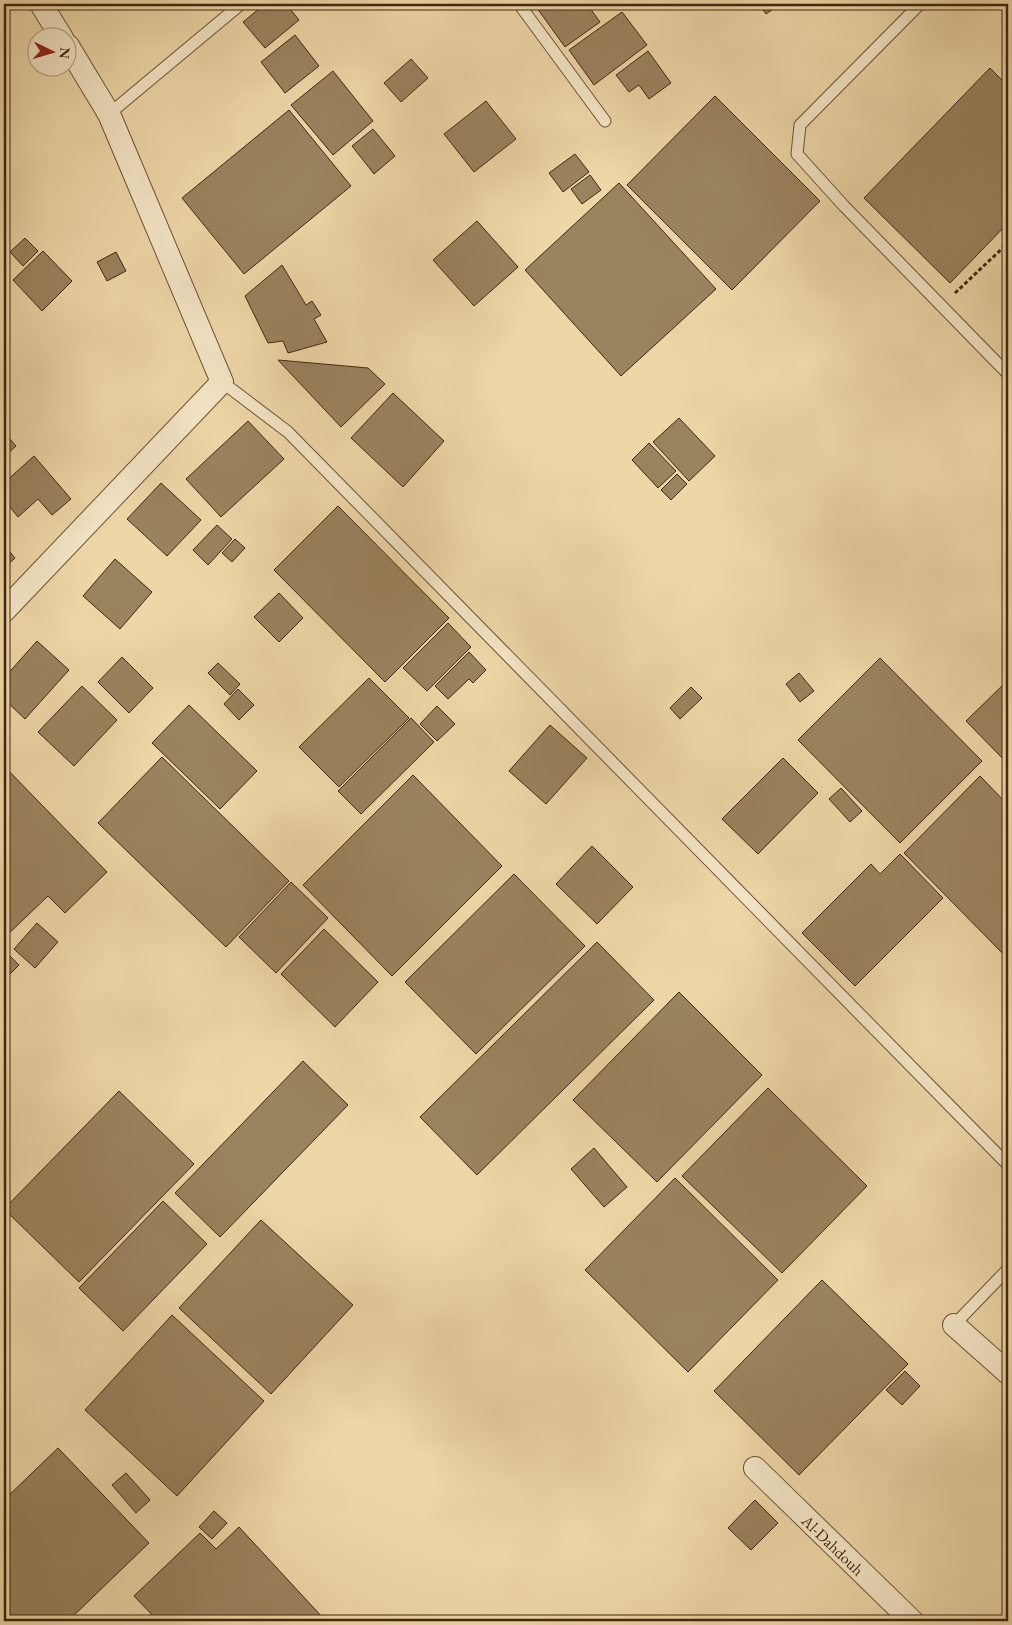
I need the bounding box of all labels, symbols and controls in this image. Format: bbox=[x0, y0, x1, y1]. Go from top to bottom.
north arrow bbox=[28, 28, 78, 78]
text: N bbox=[55, 47, 74, 60]
street label: Al-Dahdouh bbox=[796, 1510, 868, 1580]

